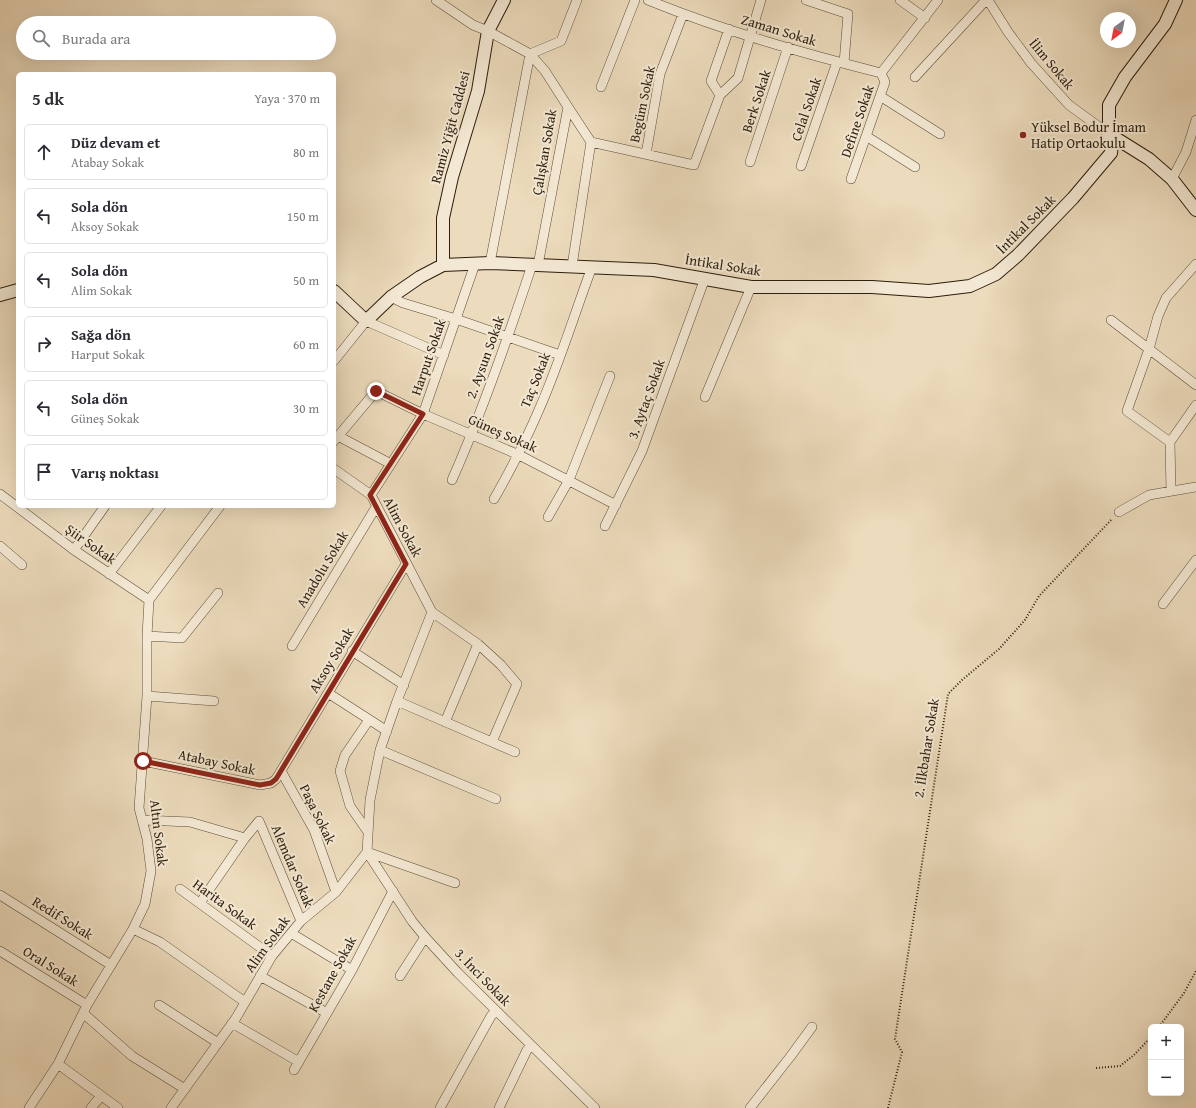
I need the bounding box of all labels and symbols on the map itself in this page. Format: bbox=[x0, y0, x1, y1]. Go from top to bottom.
street label: Zaman Sokak bbox=[739, 9, 820, 51]
north arrow bbox=[1100, 12, 1136, 48]
street label: İlim Sokak bbox=[1025, 34, 1080, 95]
street label: Begüm Sokak bbox=[624, 63, 660, 144]
street label: Berk Sokak bbox=[736, 66, 776, 135]
street label: Ramiz Yiğit Caddesi bbox=[425, 68, 475, 185]
street label: Celal Sokak bbox=[786, 73, 827, 144]
street label: Define Sokak bbox=[835, 81, 879, 160]
street label: Çalışkan Sokak bbox=[527, 106, 562, 197]
place label: Yüksel Bodur İmam Hatip Ortaokulu bbox=[1031, 117, 1147, 153]
marker: Yüksel Bodur İmam Hatip Ortaokulu bbox=[1018, 130, 1028, 140]
street label: İntikal Sokak bbox=[992, 189, 1061, 258]
street label: İntikal Sokak bbox=[684, 249, 763, 281]
street label: 2. Aysun Sokak bbox=[461, 312, 510, 401]
street label: Harput Sokak bbox=[406, 315, 451, 398]
street label: Taç Sokak bbox=[515, 349, 555, 411]
street label: 3. Aytaç Sokak bbox=[622, 355, 670, 442]
route end bbox=[367, 382, 385, 400]
street label: Güneş Sokak bbox=[465, 409, 542, 457]
street label: Alim Sokak bbox=[379, 493, 428, 561]
street label: Şiir Sokak bbox=[61, 519, 121, 569]
street label: Anadolu Sokak bbox=[291, 526, 353, 611]
street label: Aksoy Sokak bbox=[304, 623, 359, 697]
street label: 2. İlkbahar Sokak bbox=[908, 696, 944, 799]
street label: Atabay Sokak bbox=[176, 744, 258, 780]
route start bbox=[134, 752, 152, 770]
street label: Paşa Sokak bbox=[295, 781, 341, 848]
street label: Altın Sokak bbox=[145, 798, 173, 868]
street label: Alemdar Sokak bbox=[267, 822, 320, 911]
street label: Harita Sokak bbox=[189, 874, 262, 935]
street label: Redif Sokak bbox=[29, 891, 98, 945]
street label: Alim Sokak bbox=[240, 911, 295, 976]
street label: Kestane Sokak bbox=[303, 932, 362, 1016]
street label: Oral Sokak bbox=[19, 941, 84, 992]
street label: 3. İnci Sokak bbox=[450, 944, 516, 1011]

